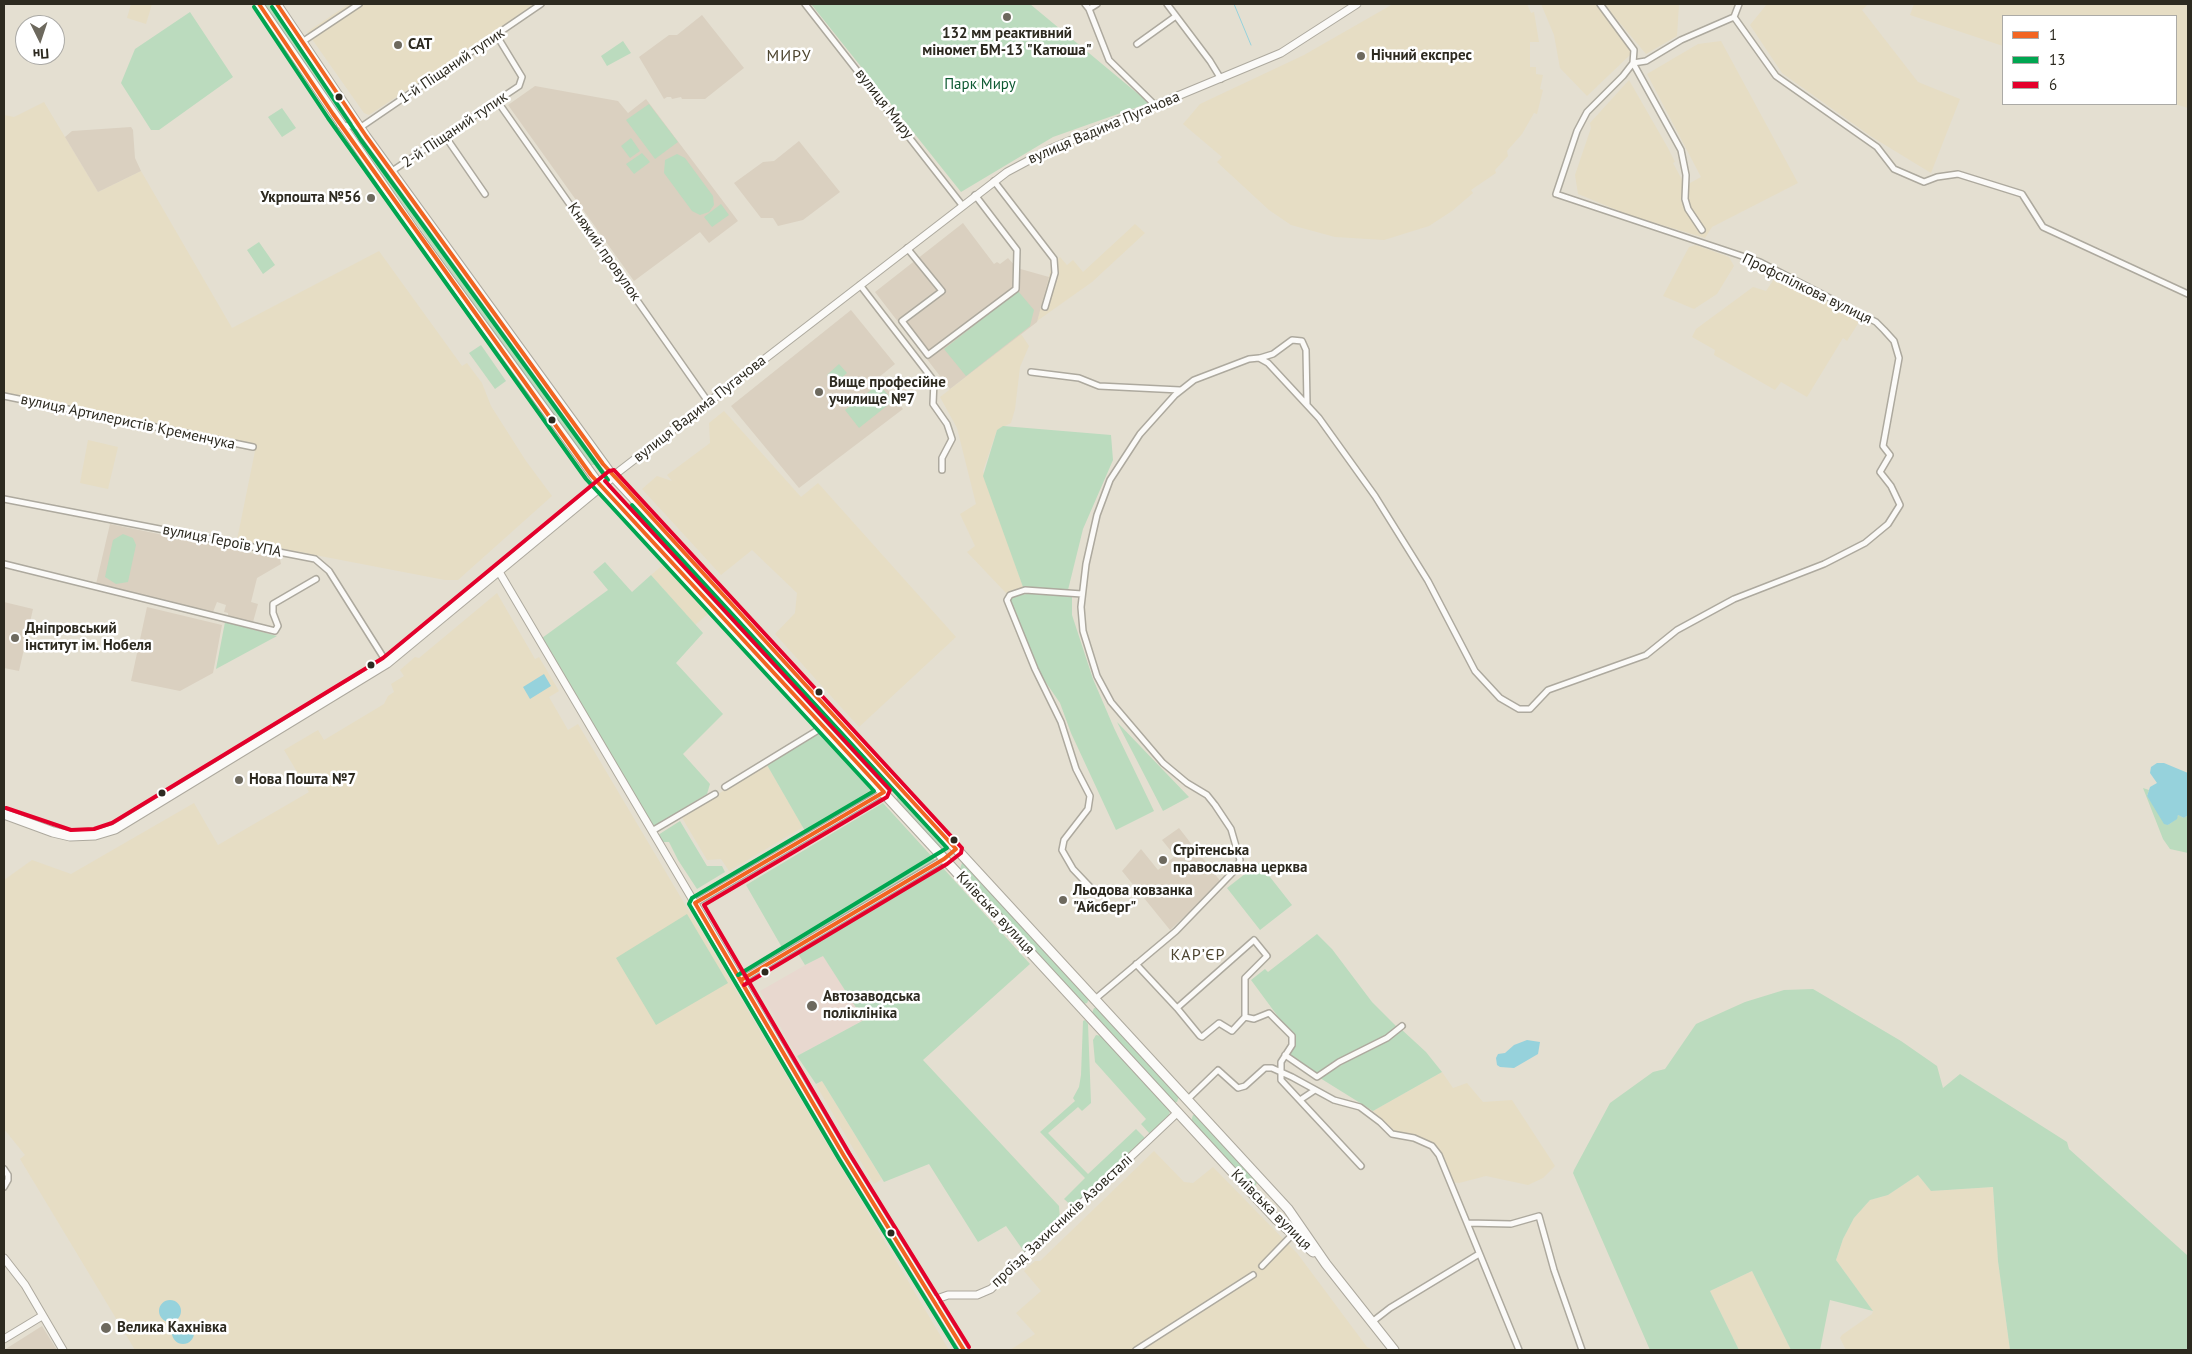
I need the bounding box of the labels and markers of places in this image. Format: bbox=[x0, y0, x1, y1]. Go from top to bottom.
marker: 132 мм реактивний міномет БМ-13 "Катюша" bbox=[1001, 11, 1013, 23]
place label: 132 мм реактивний міномет БМ-13 "Катюша" bbox=[922, 25, 1092, 60]
place label: САТ bbox=[408, 36, 432, 54]
marker: САТ bbox=[392, 39, 404, 51]
place label: Нічний експрес bbox=[1371, 47, 1472, 65]
marker: Нічний експрес bbox=[1355, 50, 1367, 62]
unlabelled marker bbox=[334, 92, 344, 102]
place label: Укрпошта №56 bbox=[260, 189, 361, 207]
marker: Укрпошта №56 bbox=[365, 192, 377, 204]
place label: Вище професійне училище №7 bbox=[829, 374, 946, 409]
marker: Вище професійне училище №7 bbox=[813, 386, 825, 398]
unlabelled marker bbox=[547, 415, 557, 425]
place label: Дніпровський інститут ім. Нобеля bbox=[25, 620, 152, 655]
marker: Дніпровський інститут ім. Нобеля bbox=[9, 632, 21, 644]
unlabelled marker bbox=[366, 660, 376, 670]
unlabelled marker bbox=[814, 687, 824, 697]
place label: Нова Пошта №7 bbox=[249, 771, 356, 789]
marker: Нова Пошта №7 bbox=[233, 774, 245, 786]
unlabelled marker bbox=[157, 788, 167, 798]
unlabelled marker bbox=[949, 835, 959, 845]
place label: Стрітенська православна церква bbox=[1173, 842, 1307, 877]
marker: Стрітенська православна церква bbox=[1157, 854, 1169, 866]
place label: Льодова ковзанка "Айсберг" bbox=[1073, 882, 1193, 917]
marker: Льодова ковзанка "Айсберг" bbox=[1057, 894, 1069, 906]
unlabelled marker bbox=[760, 967, 770, 977]
place label: Автозаводська поліклініка bbox=[823, 988, 921, 1023]
marker: Автозаводська поліклініка bbox=[805, 999, 819, 1013]
unlabelled marker bbox=[886, 1228, 896, 1238]
place label: Велика Кахнівка bbox=[117, 1319, 227, 1337]
marker: Велика Кахнівка bbox=[99, 1321, 113, 1335]

